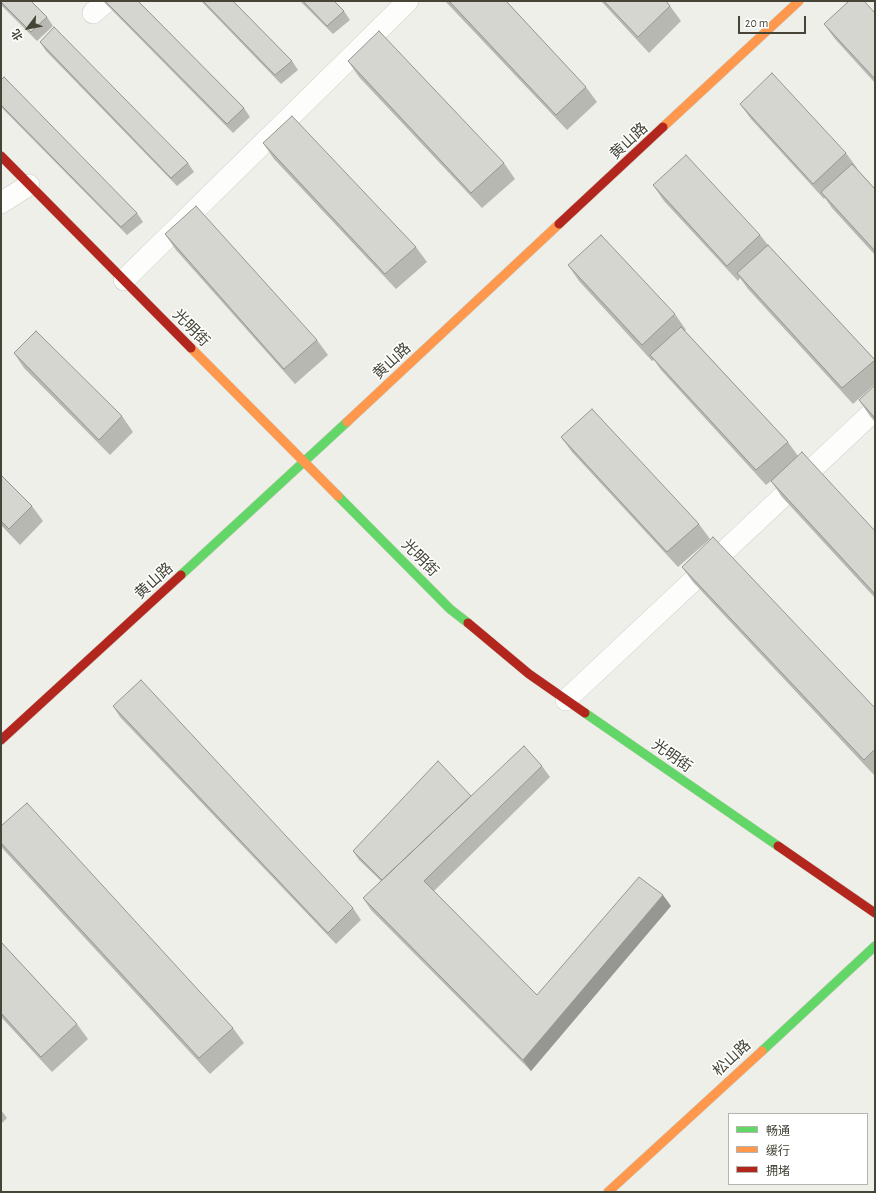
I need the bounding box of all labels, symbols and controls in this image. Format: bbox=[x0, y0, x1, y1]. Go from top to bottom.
north arrow bbox=[8, 8, 48, 48]
scale bar bbox=[740, 8, 808, 34]
text: 20 m bbox=[745, 17, 768, 29]
text: 北 bbox=[10, 27, 25, 42]
street label: 黄山路 bbox=[606, 119, 652, 163]
street label: 光明街 bbox=[169, 306, 213, 350]
street label: 黄山路 bbox=[369, 339, 415, 383]
street label: 光明街 bbox=[398, 536, 442, 580]
street label: 黄山路 bbox=[131, 559, 177, 603]
street label: 光明街 bbox=[648, 736, 696, 776]
street label: 松山路 bbox=[709, 1036, 755, 1080]
legend bbox=[728, 1113, 868, 1185]
text: 畅通 bbox=[766, 1125, 790, 1137]
text: 缓行 bbox=[766, 1145, 790, 1157]
text: 拥堵 bbox=[766, 1165, 790, 1177]

